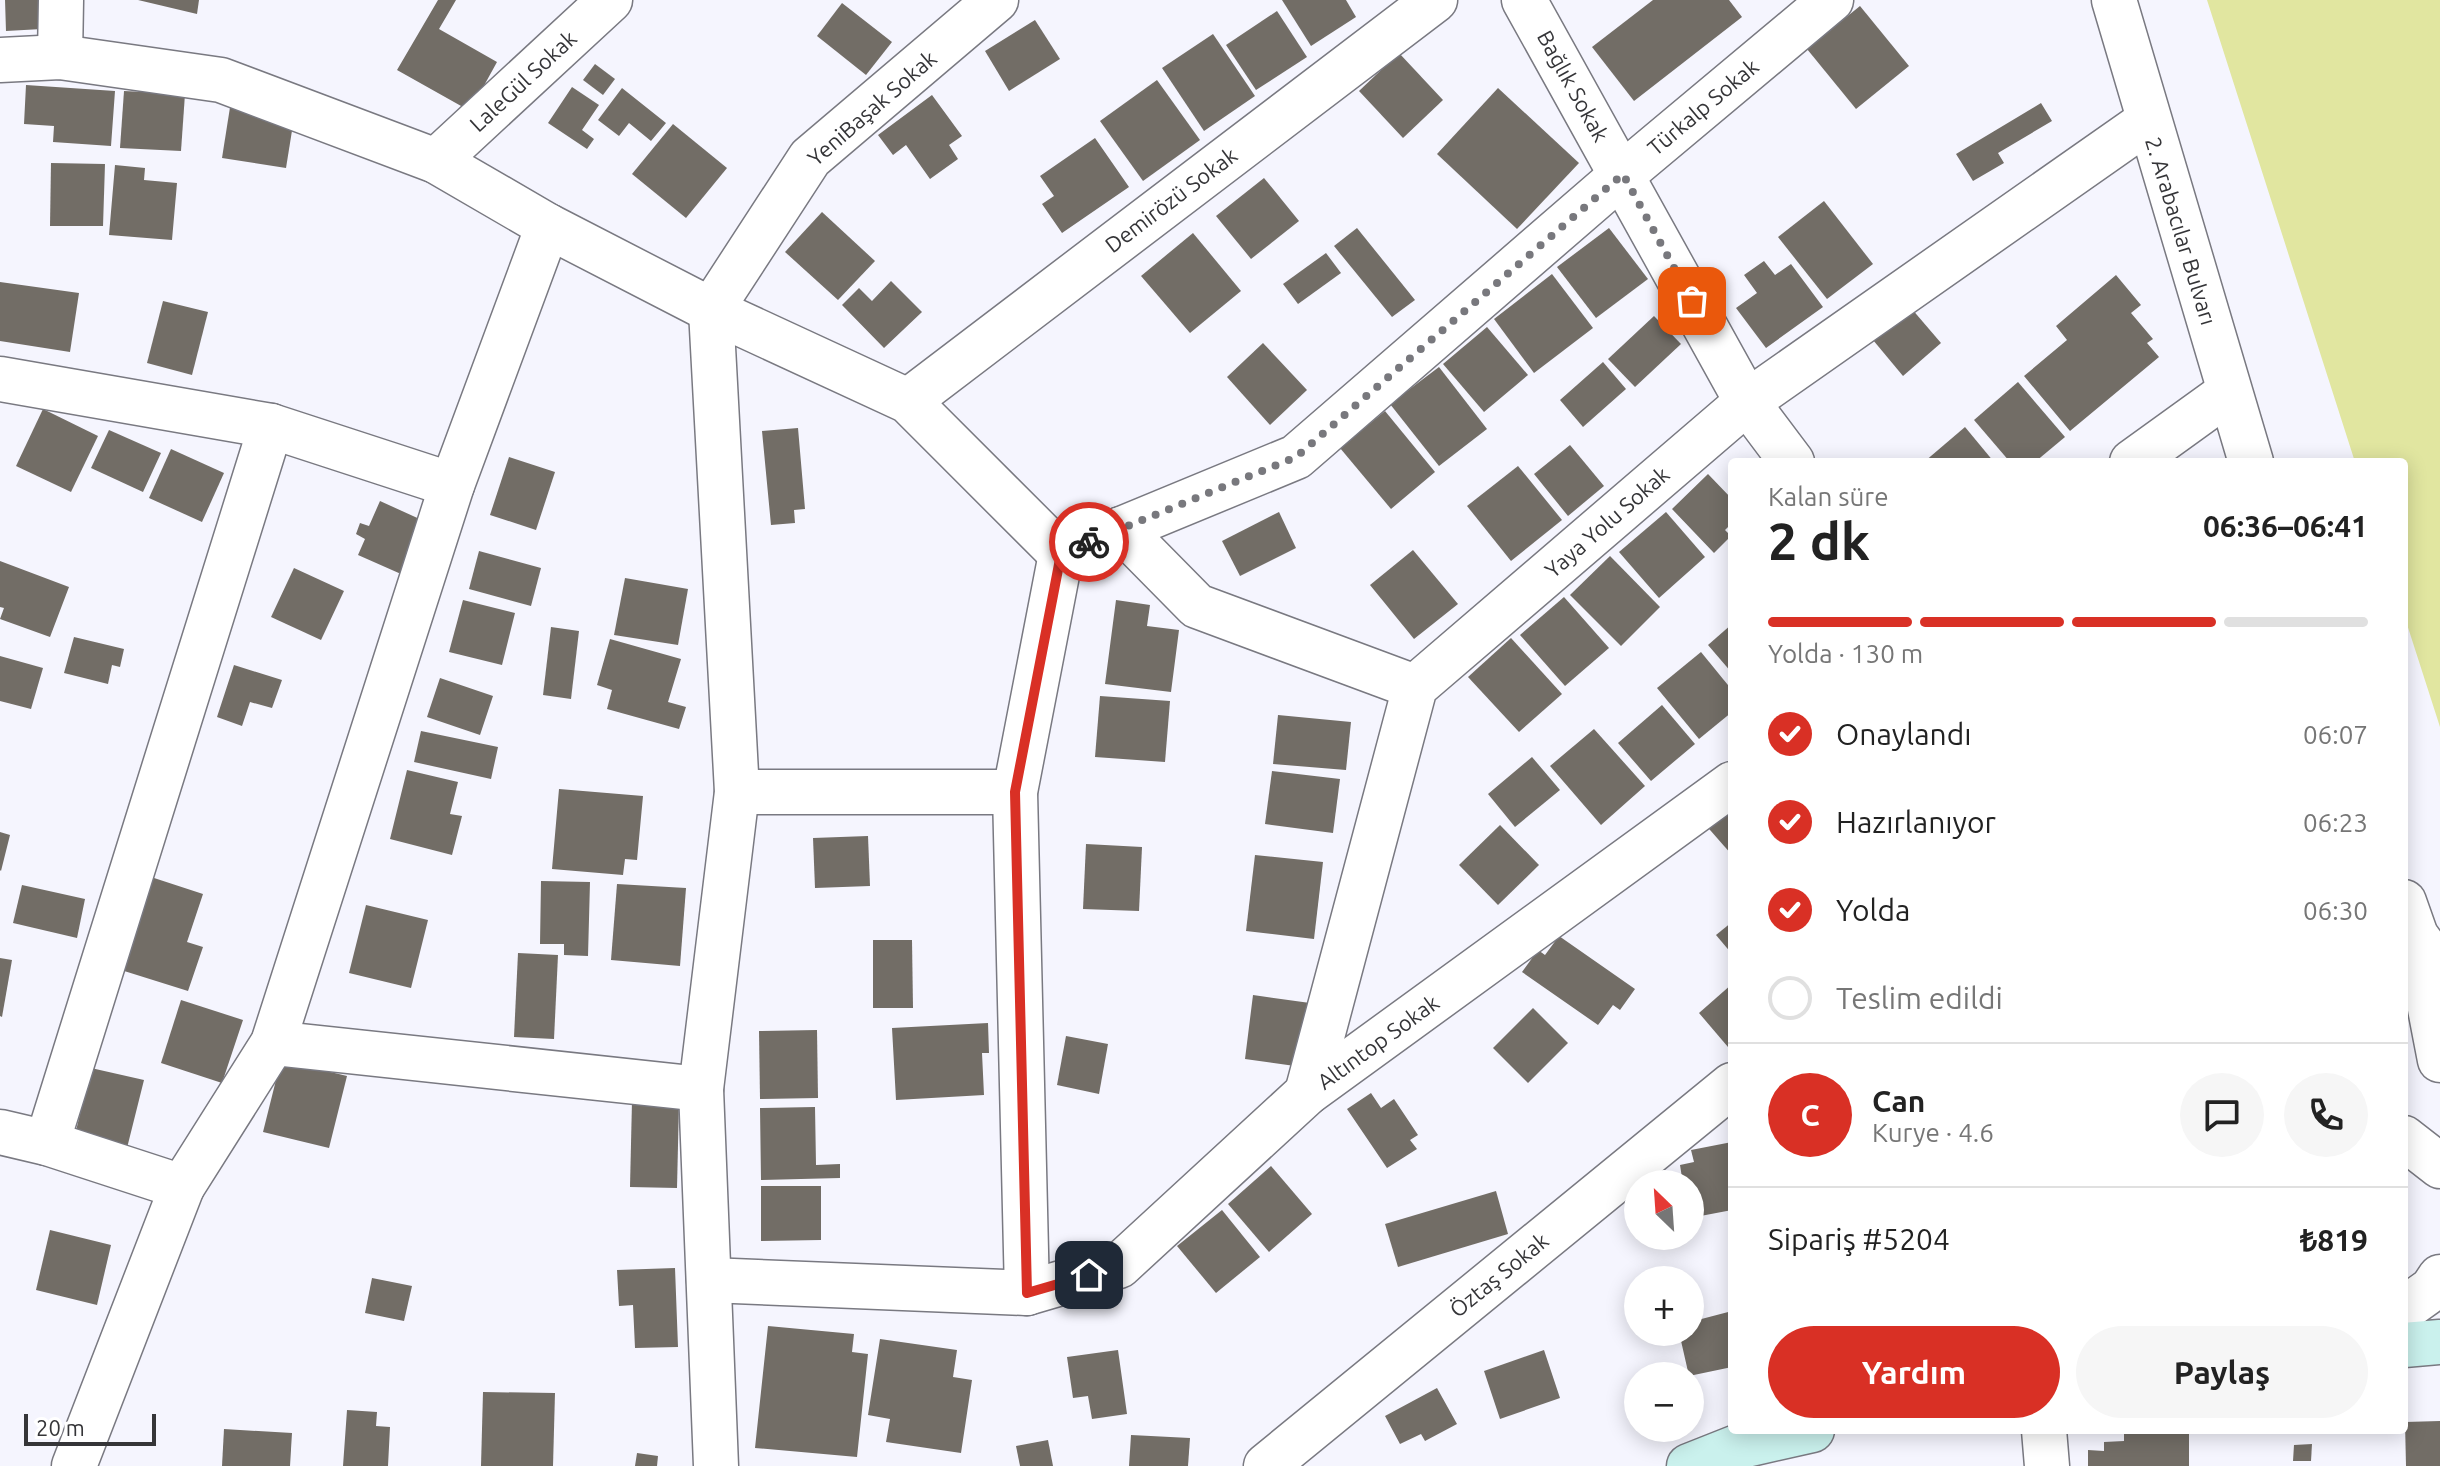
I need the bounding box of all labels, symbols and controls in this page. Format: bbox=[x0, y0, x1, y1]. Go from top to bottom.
street label: LaleGül Sokak bbox=[464, 25, 581, 136]
street label: Bağlık Sokak bbox=[1533, 26, 1614, 146]
street label: YeniBaşak Sokak bbox=[802, 45, 941, 170]
street label: Türkalp Sokak bbox=[1642, 53, 1763, 160]
street label: 2. Arabacılar Bulvarı bbox=[2141, 134, 2222, 328]
street label: Demirözü Sokak bbox=[1100, 142, 1242, 257]
pin bbox=[1658, 267, 1726, 335]
icon: bag bbox=[1670, 279, 1714, 323]
street label: Yaya Yolu Sokak bbox=[1540, 461, 1674, 582]
text: Kalan süre bbox=[1768, 482, 1889, 511]
courier bbox=[1049, 502, 1129, 582]
text: 06:36–06:41 bbox=[2203, 509, 2368, 543]
text: 2 dk bbox=[1768, 512, 1870, 570]
icon: bike bbox=[1067, 520, 1111, 564]
text: Yolda · 130 m bbox=[1768, 639, 1923, 668]
icon: check bbox=[1768, 712, 1812, 756]
text: Onaylandı bbox=[1836, 717, 1972, 751]
text: 06:07 bbox=[2303, 720, 2368, 749]
icon: check bbox=[1768, 800, 1812, 844]
text: Hazırlanıyor bbox=[1836, 805, 1996, 839]
text: 06:23 bbox=[2303, 808, 2368, 837]
icon: check bbox=[1768, 888, 1812, 932]
text: Yolda bbox=[1836, 893, 1910, 927]
text: 06:30 bbox=[2303, 896, 2368, 925]
text: Teslim edildi bbox=[1836, 981, 2003, 1015]
street label: Altıntop Sokak bbox=[1312, 989, 1443, 1094]
button: chat bbox=[2180, 1073, 2264, 1157]
button: phone bbox=[2284, 1073, 2368, 1157]
text: Can bbox=[1872, 1084, 1925, 1118]
text: C bbox=[1800, 1098, 1820, 1132]
text: Kurye · 4.6 bbox=[1872, 1118, 1994, 1147]
north arrow bbox=[1624, 1170, 1704, 1250]
map controls bbox=[1624, 1170, 1704, 1442]
text: Sipariş #5204 bbox=[1768, 1222, 1950, 1256]
text: ₺819 bbox=[2300, 1223, 2368, 1257]
street label: Öztaş Sokak bbox=[1444, 1227, 1553, 1322]
pin bbox=[1055, 1241, 1123, 1309]
icon: home bbox=[1067, 1253, 1111, 1297]
button: + bbox=[1624, 1266, 1704, 1346]
button: Yardım bbox=[1768, 1326, 2060, 1418]
button: Paylaş bbox=[2076, 1326, 2368, 1418]
button: − bbox=[1624, 1362, 1704, 1442]
scale bar bbox=[24, 1410, 156, 1446]
text: 20 m bbox=[36, 1415, 85, 1440]

